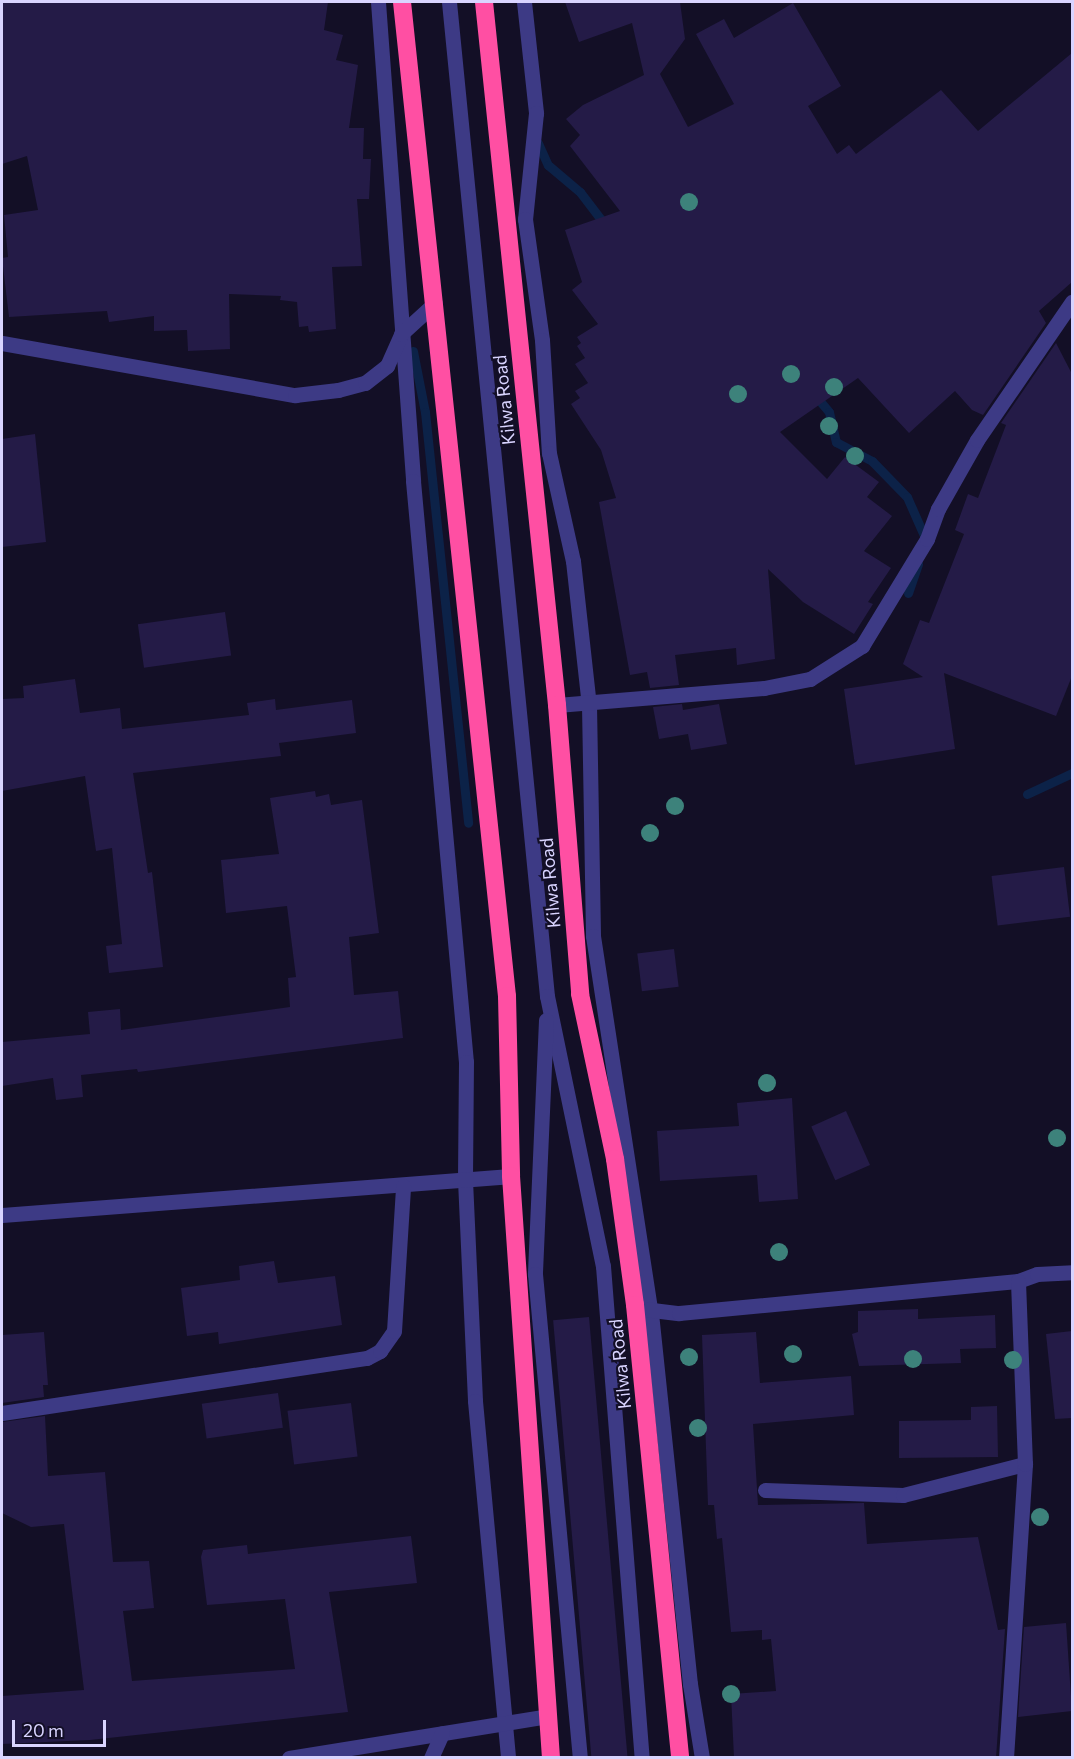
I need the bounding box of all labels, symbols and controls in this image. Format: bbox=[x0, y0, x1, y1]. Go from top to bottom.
street label: Kilwa Road bbox=[489, 354, 519, 446]
street label: Kilwa Road bbox=[535, 837, 565, 929]
street label: Kilwa Road bbox=[605, 1318, 635, 1410]
scale bar bbox=[15, 1708, 110, 1746]
text: 20 m bbox=[23, 1719, 64, 1741]

